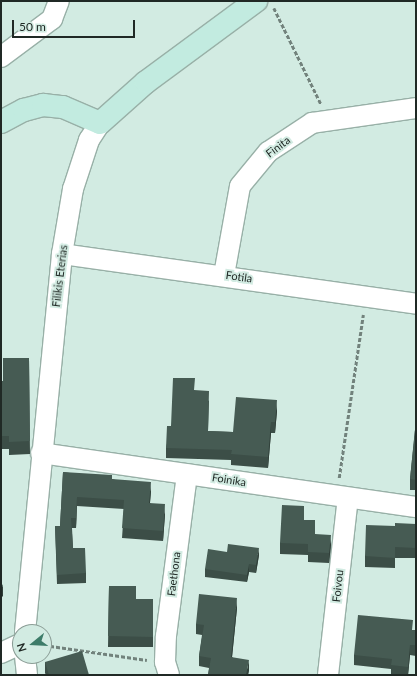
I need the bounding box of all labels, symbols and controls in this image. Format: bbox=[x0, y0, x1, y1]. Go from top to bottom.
scale bar bbox=[14, 12, 137, 38]
text: 50 m bbox=[19, 19, 46, 34]
street label: Finita bbox=[263, 134, 293, 160]
street label: Filikis Eterias bbox=[50, 244, 70, 308]
street label: Fotila bbox=[225, 269, 253, 285]
street label: Foinika bbox=[211, 471, 247, 489]
street label: Faethona bbox=[165, 551, 183, 597]
street label: Foivou bbox=[330, 569, 346, 603]
north arrow bbox=[12, 624, 52, 664]
text: N bbox=[14, 642, 29, 654]

